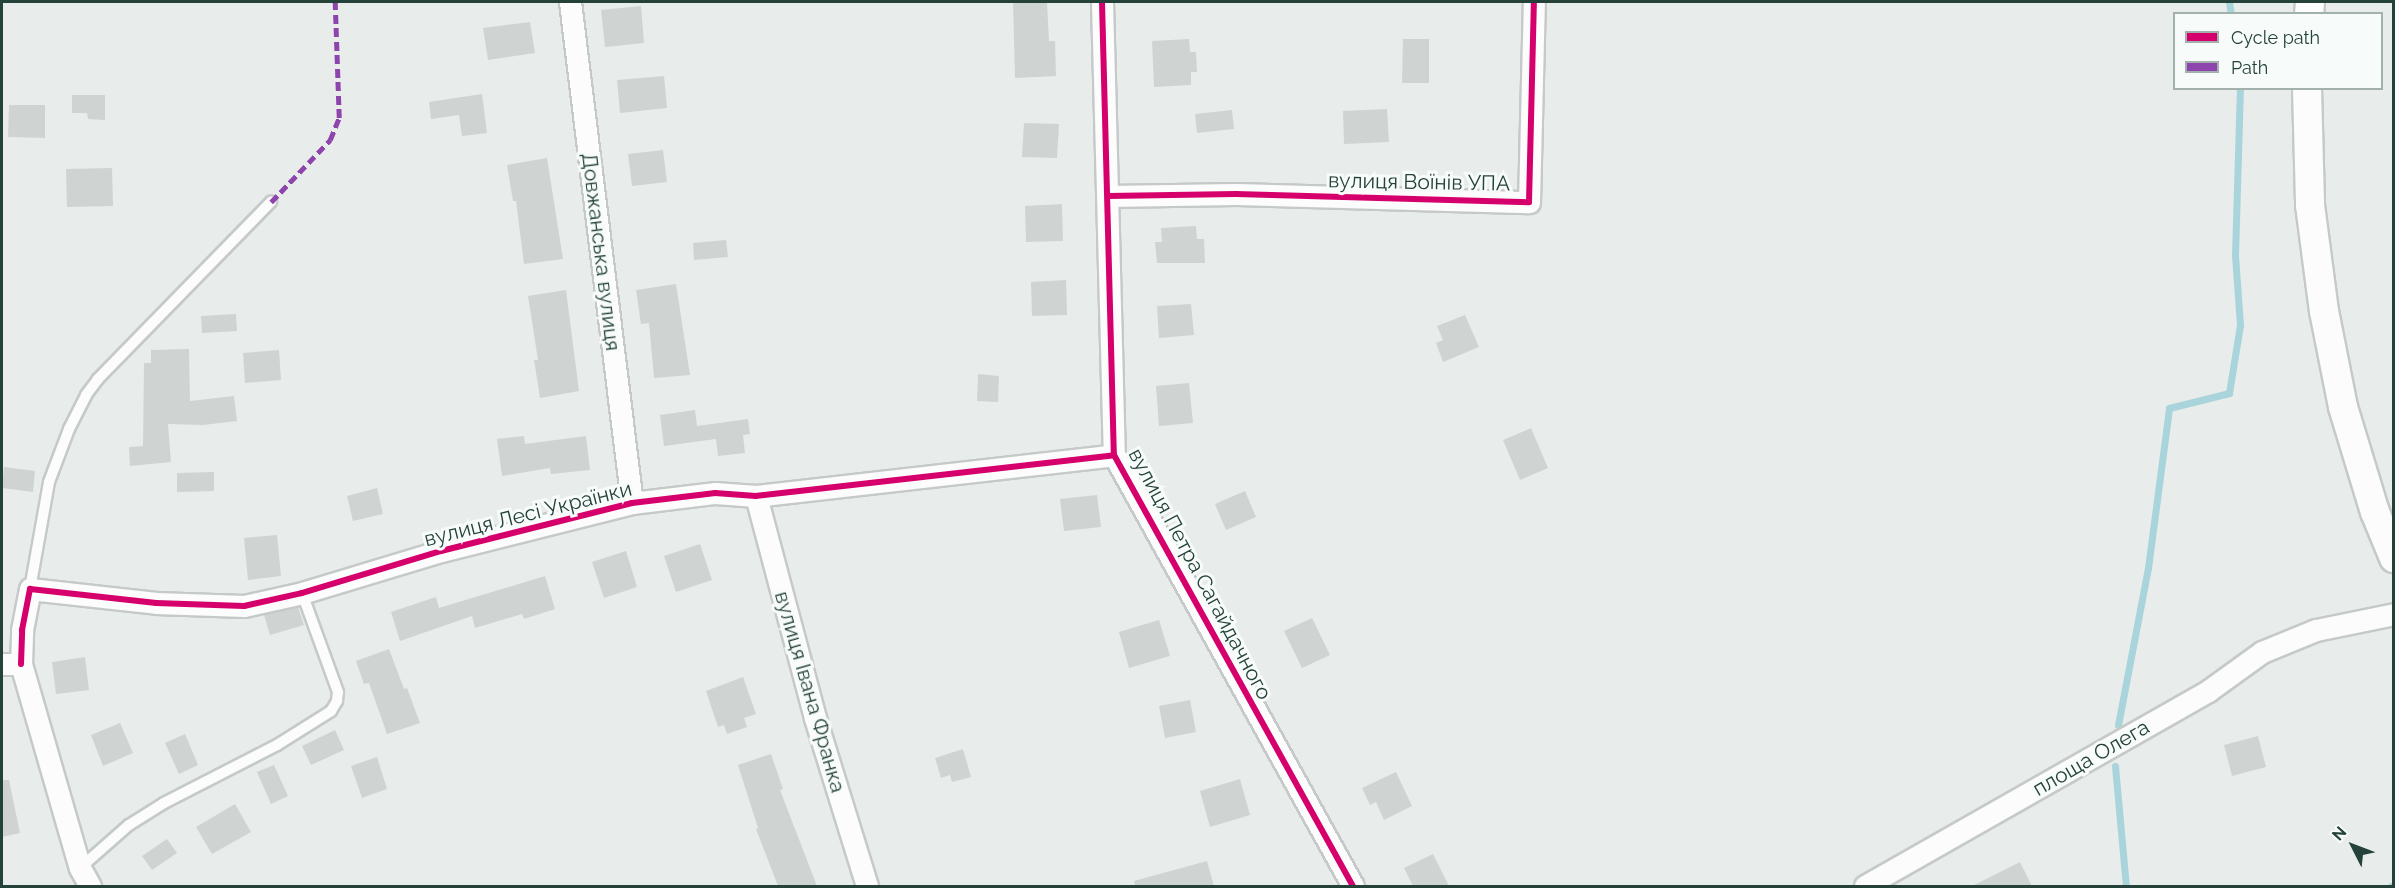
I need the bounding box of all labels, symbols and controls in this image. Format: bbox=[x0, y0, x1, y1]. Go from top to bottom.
legend bbox=[2173, 12, 2383, 90]
text: Cycle path bbox=[2231, 27, 2320, 48]
text: Path bbox=[2231, 57, 2268, 78]
street label: Довжанська вулиця bbox=[576, 152, 626, 352]
street label: вулиця Воїнів УПА bbox=[1328, 168, 1510, 196]
street label: вулиця Петра Сагайдачного bbox=[1123, 444, 1277, 704]
street label: вулиця Лесі Українки bbox=[422, 476, 634, 552]
street label: вулиця Івана Франка bbox=[769, 588, 851, 796]
street label: площа Олега bbox=[2028, 714, 2154, 802]
north arrow bbox=[2323, 816, 2383, 876]
text: N bbox=[2328, 823, 2350, 845]

